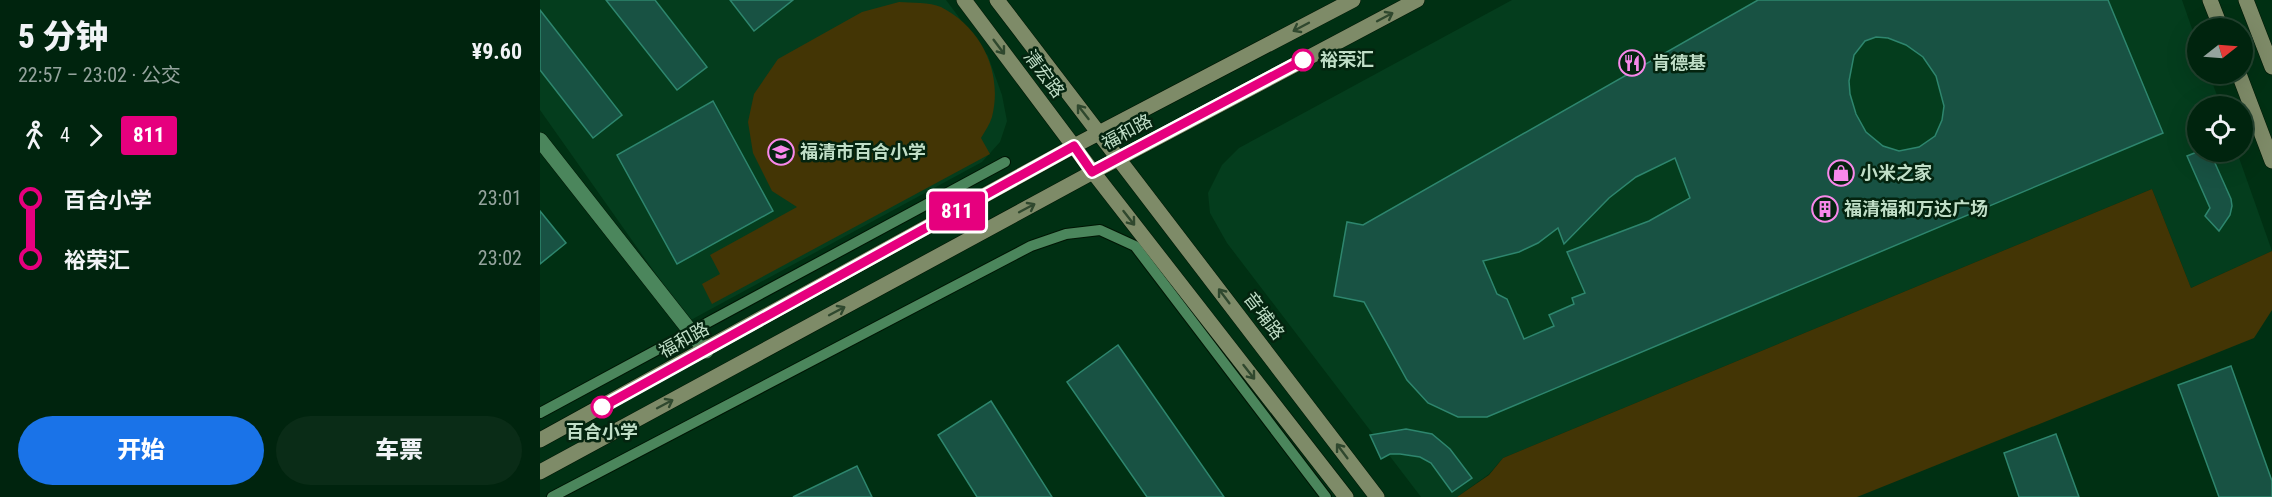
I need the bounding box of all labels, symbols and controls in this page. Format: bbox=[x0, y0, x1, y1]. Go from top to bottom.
one-way arrow bbox=[1376, 11, 1393, 23]
text: 5 分钟 bbox=[18, 17, 108, 56]
north arrow bbox=[2187, 18, 2253, 84]
map controls bbox=[2187, 18, 2253, 162]
one-way arrow bbox=[1293, 22, 1311, 33]
one-way arrow bbox=[993, 38, 1005, 54]
text: ¥9.60 bbox=[472, 39, 522, 64]
street label: 清宏路 bbox=[1020, 46, 1069, 102]
restaurant icon: 肯德基 bbox=[1617, 48, 1647, 78]
marker: 裕荣汇 bbox=[1292, 49, 1314, 71]
place label: 裕荣汇 bbox=[1320, 49, 1374, 70]
place label: 肯德基 bbox=[1652, 52, 1706, 73]
text: 22:57 – 23:02 · 公交 bbox=[18, 63, 181, 87]
button: locate bbox=[2187, 96, 2253, 162]
one-way arrow bbox=[1077, 104, 1090, 120]
street label: 福和路 bbox=[1098, 110, 1156, 154]
icon: walk bbox=[18, 119, 51, 152]
icon: forward bbox=[79, 119, 112, 152]
text: 4 bbox=[60, 123, 70, 147]
text: 811 bbox=[133, 123, 165, 147]
school or university icon: 福清市百合小学 bbox=[766, 137, 796, 167]
place label: 福清市百合小学 bbox=[800, 141, 926, 162]
shop icon: 小米之家 bbox=[1826, 158, 1856, 188]
place label: 小米之家 bbox=[1860, 162, 1932, 183]
text: 23:01 bbox=[478, 186, 522, 210]
text: 百合小学 bbox=[64, 188, 152, 213]
line badge: 811 bbox=[922, 192, 992, 230]
building icon: 福清福和万达广场 bbox=[1810, 194, 1840, 224]
place label: 福清福和万达广场 bbox=[1844, 198, 1988, 219]
text: 811 bbox=[941, 199, 973, 223]
one-way arrow bbox=[1017, 202, 1035, 213]
one-way arrow bbox=[1122, 210, 1135, 226]
text: 23:02 bbox=[478, 246, 522, 270]
text: 裕荣汇 bbox=[64, 248, 130, 273]
one-way arrow bbox=[1217, 288, 1230, 304]
street label: 音埔路 bbox=[1240, 288, 1289, 344]
one-way arrow bbox=[828, 305, 845, 317]
street label: 福和路 bbox=[655, 317, 712, 362]
one-way arrow bbox=[1242, 364, 1255, 380]
marker: 百合小学 bbox=[591, 396, 613, 418]
one-way arrow bbox=[656, 398, 674, 409]
button: 开始 bbox=[18, 416, 264, 485]
button: 车票 bbox=[276, 416, 522, 485]
place label: 百合小学 bbox=[566, 421, 638, 442]
one-way arrow bbox=[1336, 443, 1348, 459]

